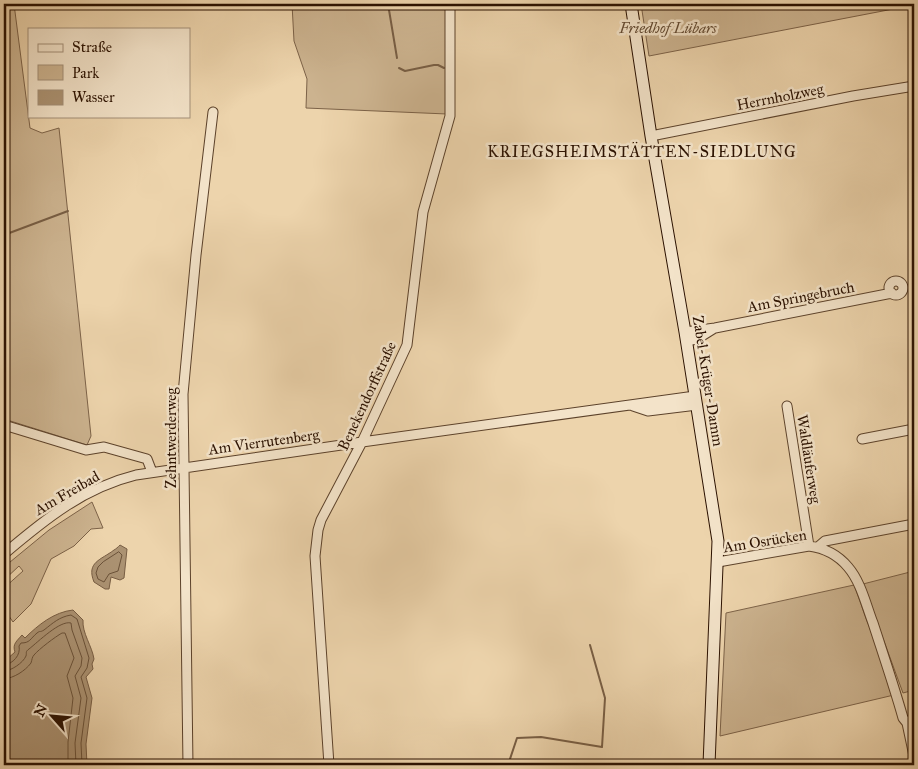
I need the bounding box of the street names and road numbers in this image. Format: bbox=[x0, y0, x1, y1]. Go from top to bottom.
street label: Herrnholzweg bbox=[735, 80, 826, 114]
street label: Am Springebruch bbox=[745, 278, 857, 316]
street label: Zabel-Krüger-Damm bbox=[689, 314, 727, 448]
street label: Benekendorffstraße bbox=[334, 339, 400, 453]
street label: Zehntwerderweg bbox=[162, 386, 180, 489]
street label: Waldläuferweg bbox=[793, 413, 825, 506]
street label: Am Vierrutenberg bbox=[206, 425, 322, 459]
street label: Am Freibad bbox=[30, 467, 103, 519]
street label: Am Osrücken bbox=[721, 526, 808, 557]

